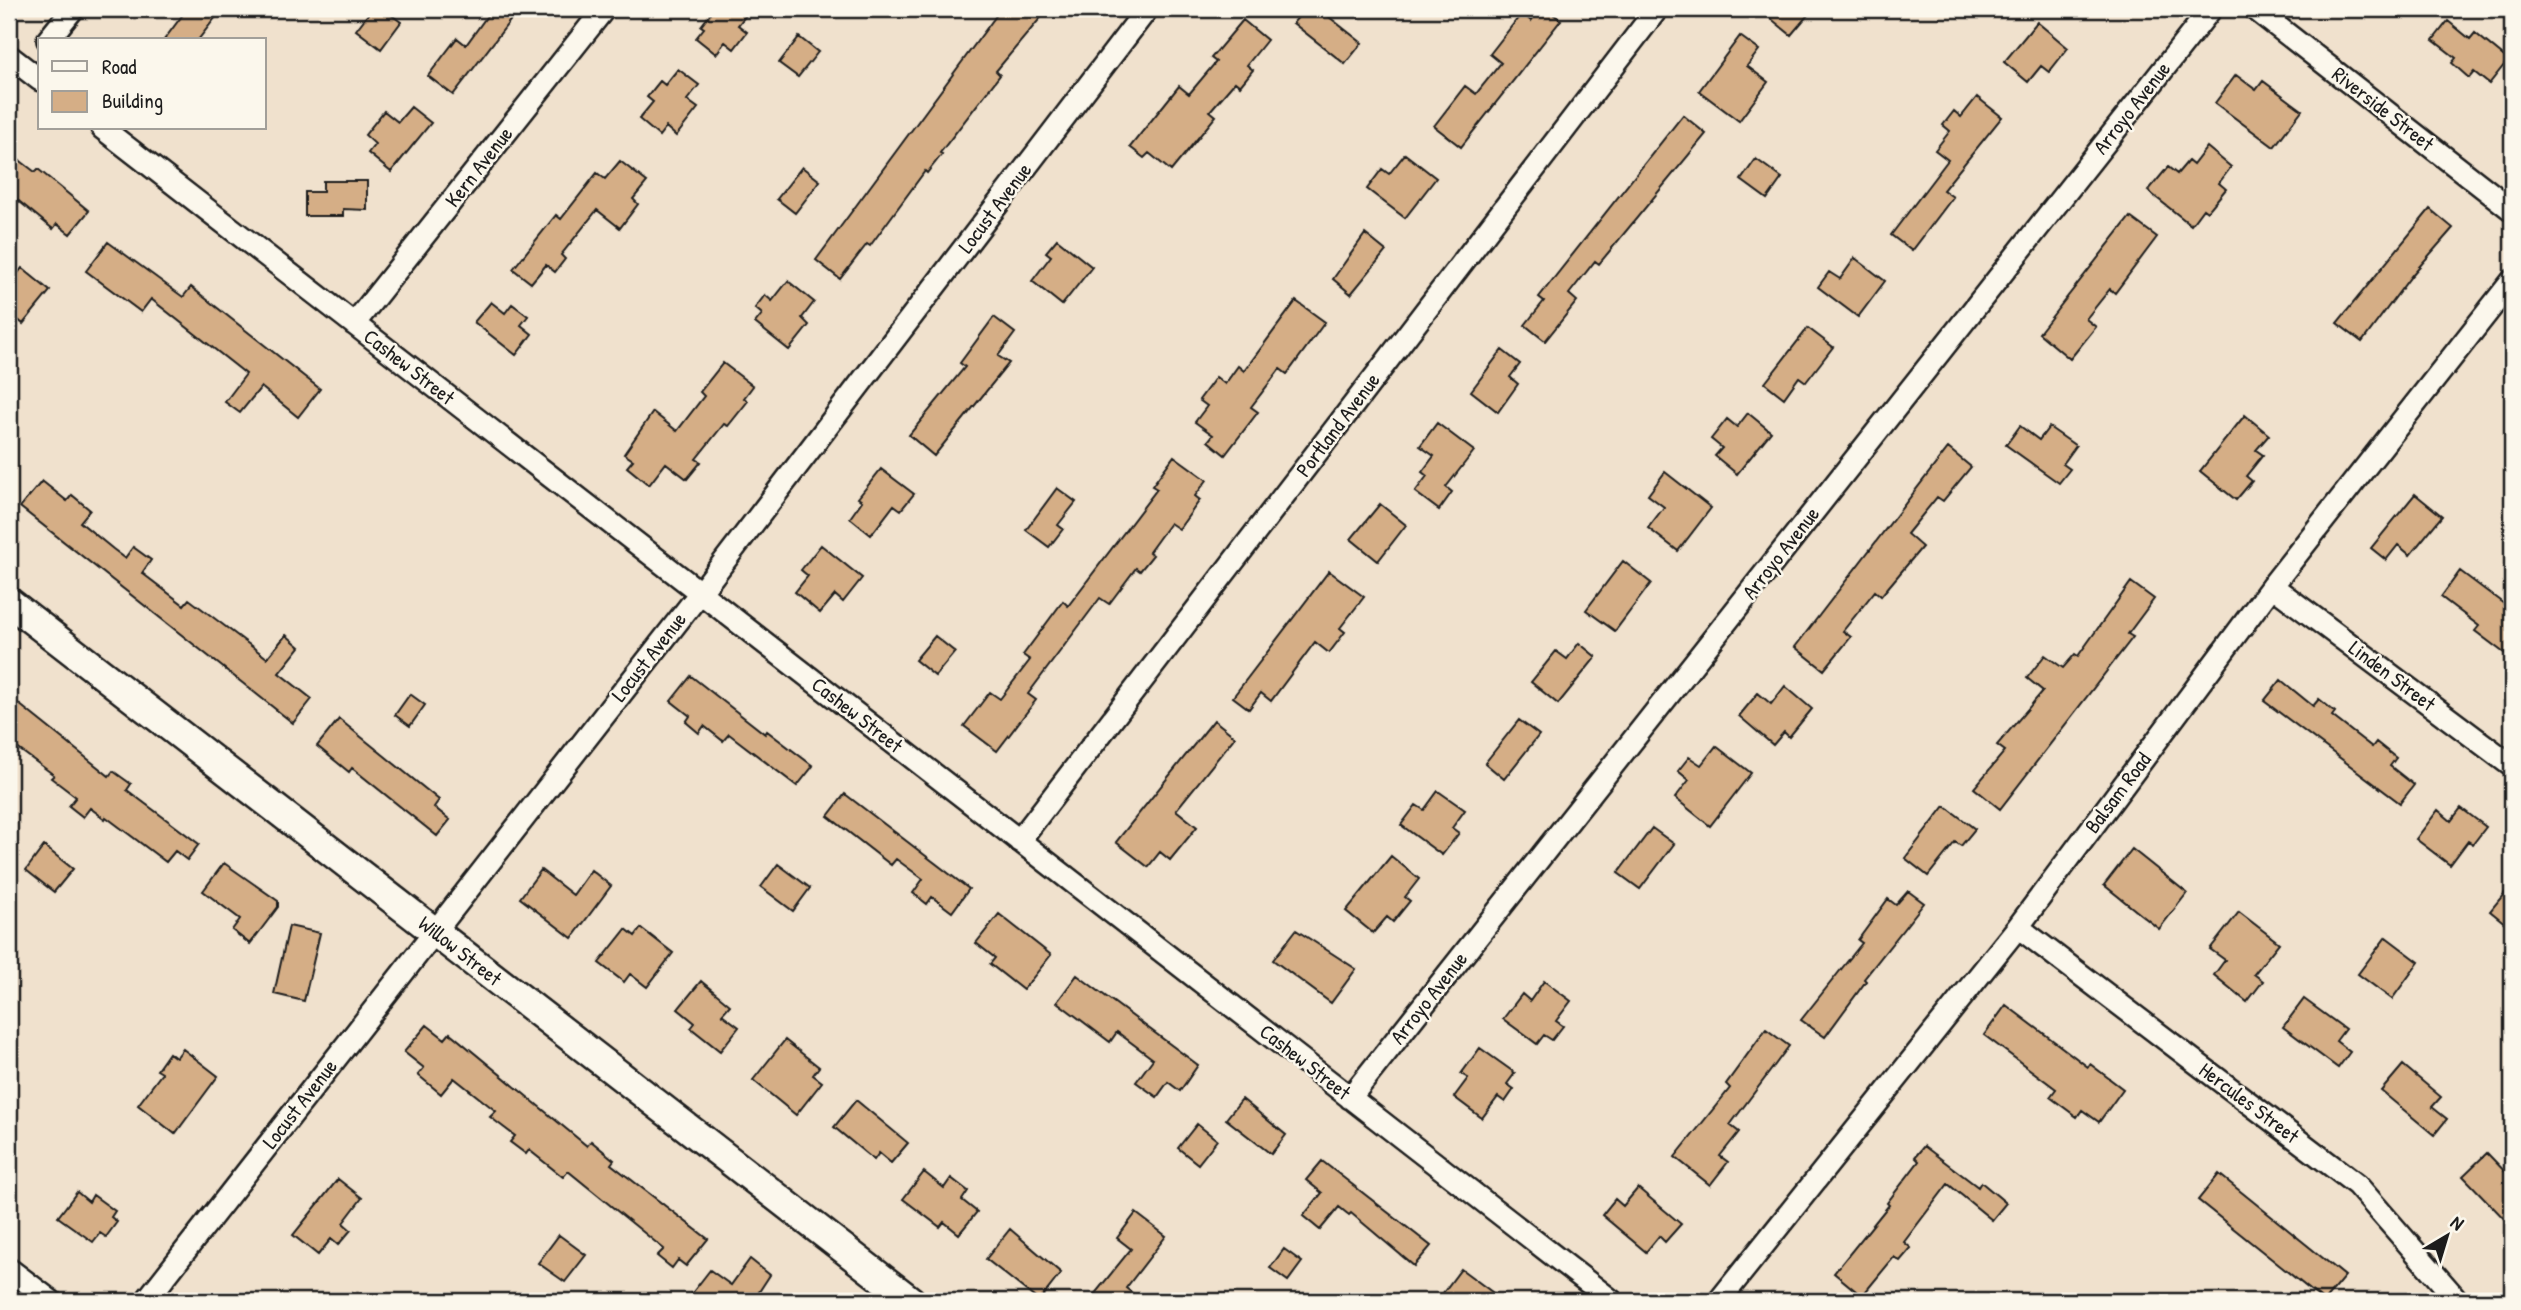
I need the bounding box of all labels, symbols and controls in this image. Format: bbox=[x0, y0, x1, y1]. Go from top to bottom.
legend bbox=[38, 38, 266, 130]
text: Road bbox=[102, 52, 136, 81]
street label: Arroyo Avenue bbox=[2086, 55, 2177, 160]
street label: Riverside Street bbox=[2326, 60, 2441, 158]
text: Building bbox=[102, 86, 163, 115]
street label: Kern Avenue bbox=[438, 120, 519, 213]
street label: Locust Avenue bbox=[951, 157, 1038, 259]
street label: Cashew Street bbox=[358, 322, 462, 412]
street label: Portland Avenue bbox=[1289, 367, 1386, 483]
street label: Arroyo Avenue bbox=[1735, 500, 1826, 605]
street label: Locust Avenue bbox=[604, 606, 693, 707]
street label: Linden Street bbox=[2343, 633, 2442, 718]
street label: Cashew Street bbox=[806, 670, 910, 760]
street label: Balsam Road bbox=[2078, 746, 2158, 839]
street label: Willow Street bbox=[413, 909, 509, 993]
street label: Arroyo Avenue bbox=[1383, 945, 1474, 1050]
street label: Cashew Street bbox=[1254, 1017, 1358, 1107]
street label: Locust Avenue bbox=[255, 1053, 344, 1154]
street label: Hercules Street bbox=[2193, 1055, 2306, 1150]
north arrow bbox=[2412, 1202, 2482, 1272]
text: N bbox=[2445, 1209, 2469, 1236]

